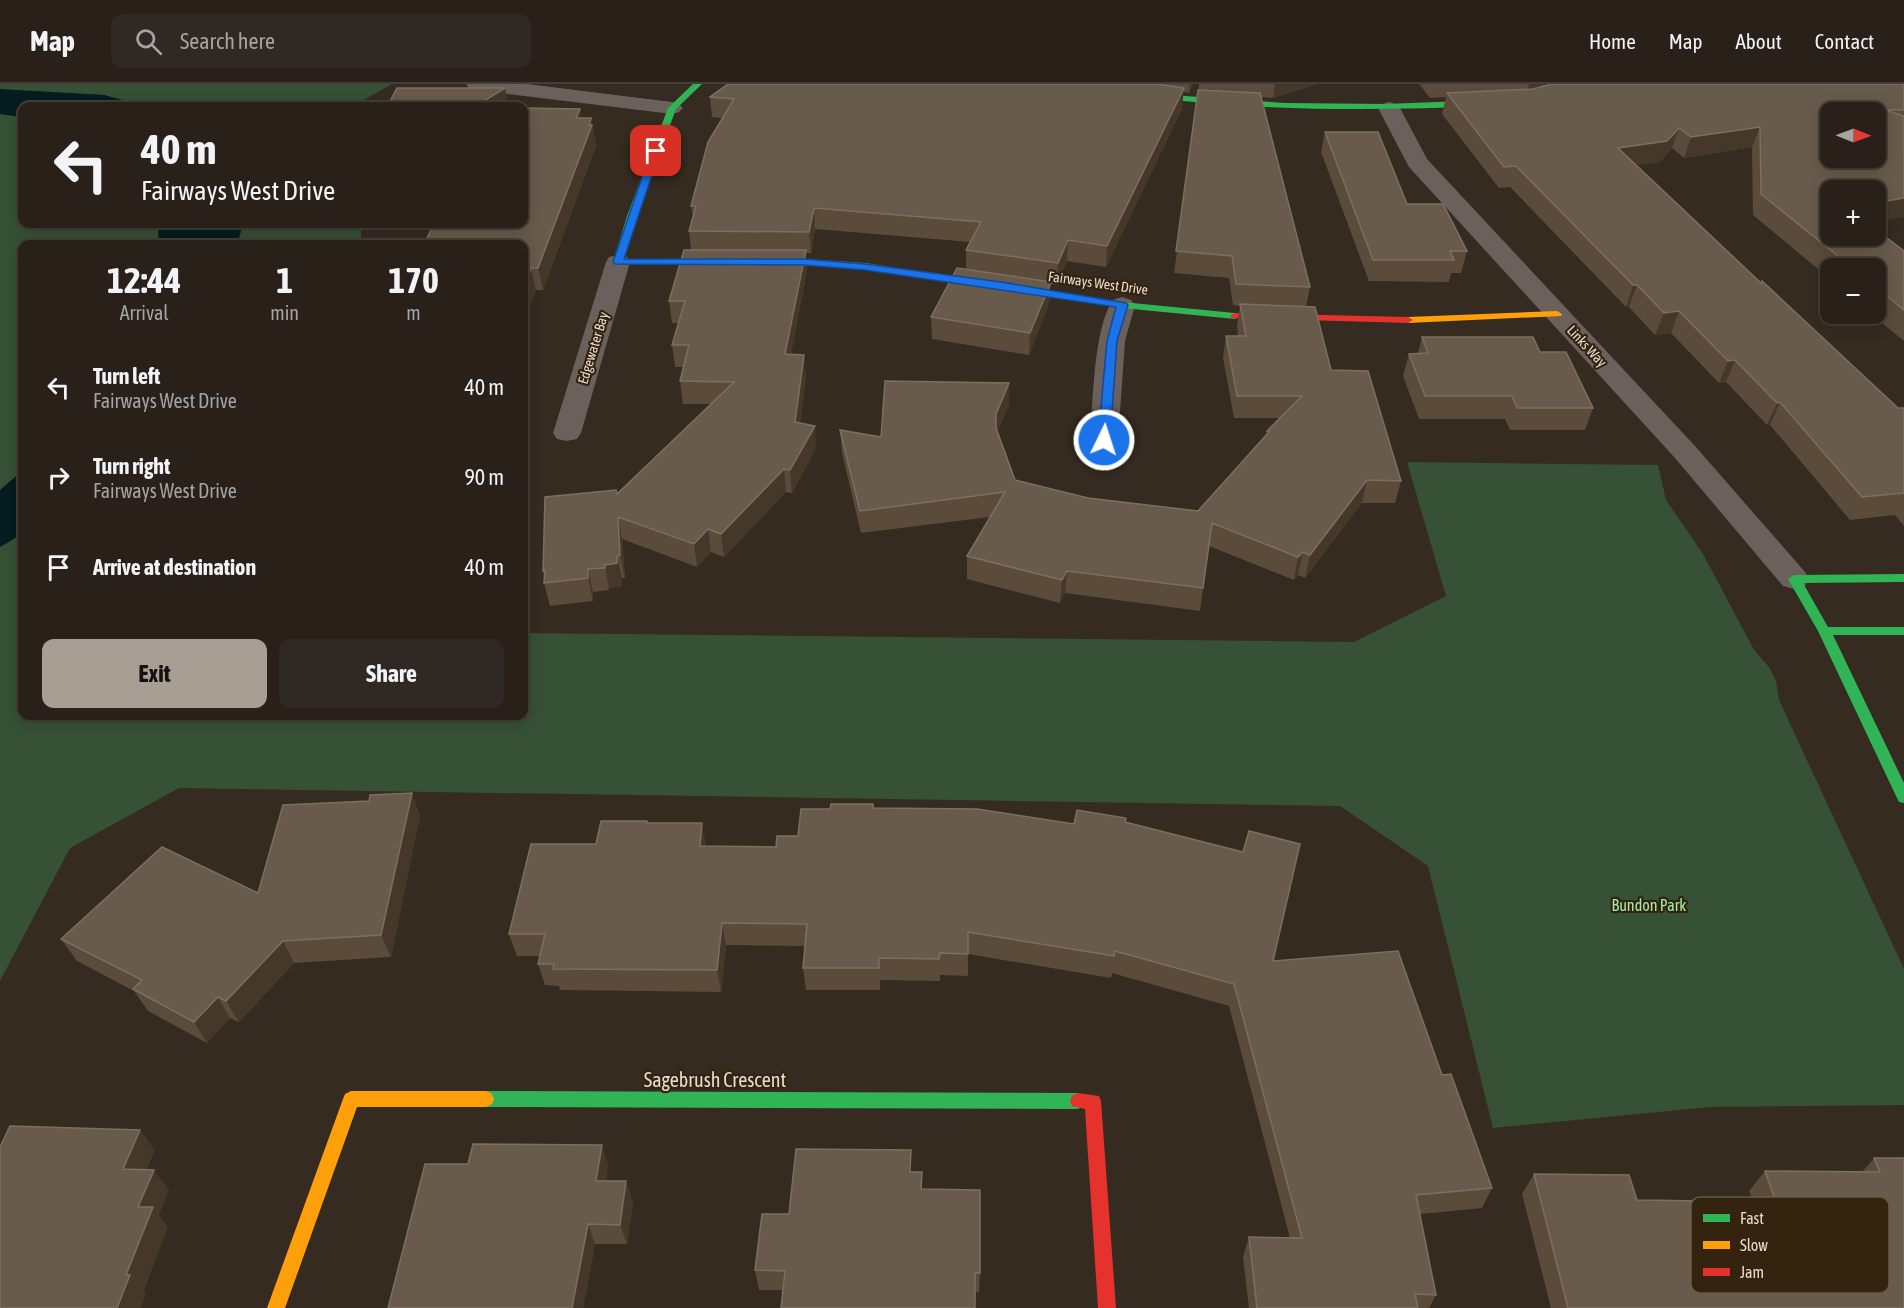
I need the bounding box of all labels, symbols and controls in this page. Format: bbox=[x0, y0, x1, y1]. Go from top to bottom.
search box bbox=[111, 14, 531, 68]
text: Map bbox=[30, 25, 75, 57]
icon: search bbox=[132, 25, 165, 58]
text: Search here bbox=[180, 28, 275, 54]
text: Home bbox=[1589, 29, 1636, 53]
text: Map bbox=[1669, 29, 1703, 53]
text: About bbox=[1736, 29, 1782, 53]
text: Contact bbox=[1815, 29, 1874, 53]
north arrow bbox=[1820, 102, 1886, 168]
map controls bbox=[1820, 102, 1886, 324]
text: 40 m bbox=[141, 125, 216, 173]
pin bbox=[630, 125, 681, 176]
icon: left bbox=[42, 126, 120, 204]
icon: arrive bbox=[639, 134, 672, 167]
text: Fairways West Drive bbox=[141, 175, 335, 206]
button: + bbox=[1820, 180, 1886, 246]
button: − bbox=[1820, 258, 1886, 324]
text: 12:44 bbox=[107, 259, 181, 301]
text: 1 bbox=[276, 259, 293, 301]
text: 170 bbox=[388, 259, 439, 301]
street label: Fairways West Drive bbox=[1047, 268, 1149, 298]
text: Arrival bbox=[120, 301, 169, 324]
text: min bbox=[270, 301, 299, 324]
text: m bbox=[406, 301, 421, 324]
street label: Edgewater Bay bbox=[574, 310, 612, 386]
street label: Links Way bbox=[1564, 322, 1610, 370]
text: Turn left bbox=[93, 363, 160, 389]
icon: left bbox=[42, 371, 75, 404]
text: 40 m bbox=[464, 374, 504, 400]
text: Fairways West Drive bbox=[93, 389, 237, 412]
position arrow bbox=[1072, 408, 1136, 472]
text: Turn right bbox=[93, 453, 170, 479]
icon: right bbox=[42, 461, 75, 494]
text: 90 m bbox=[464, 464, 504, 490]
text: Fairways West Drive bbox=[93, 479, 237, 502]
icon: arrive bbox=[42, 551, 75, 584]
text: Arrive at destination bbox=[93, 554, 256, 580]
text: 40 m bbox=[464, 554, 504, 580]
button: Exit bbox=[42, 639, 267, 708]
button: Share bbox=[279, 639, 504, 708]
park label: Bundon Park bbox=[1612, 896, 1686, 914]
street label: Sagebrush Crescent bbox=[644, 1068, 786, 1091]
legend bbox=[1691, 1197, 1889, 1293]
text: Fast bbox=[1740, 1209, 1764, 1227]
text: Slow bbox=[1740, 1236, 1768, 1254]
text: Jam bbox=[1740, 1263, 1764, 1281]

